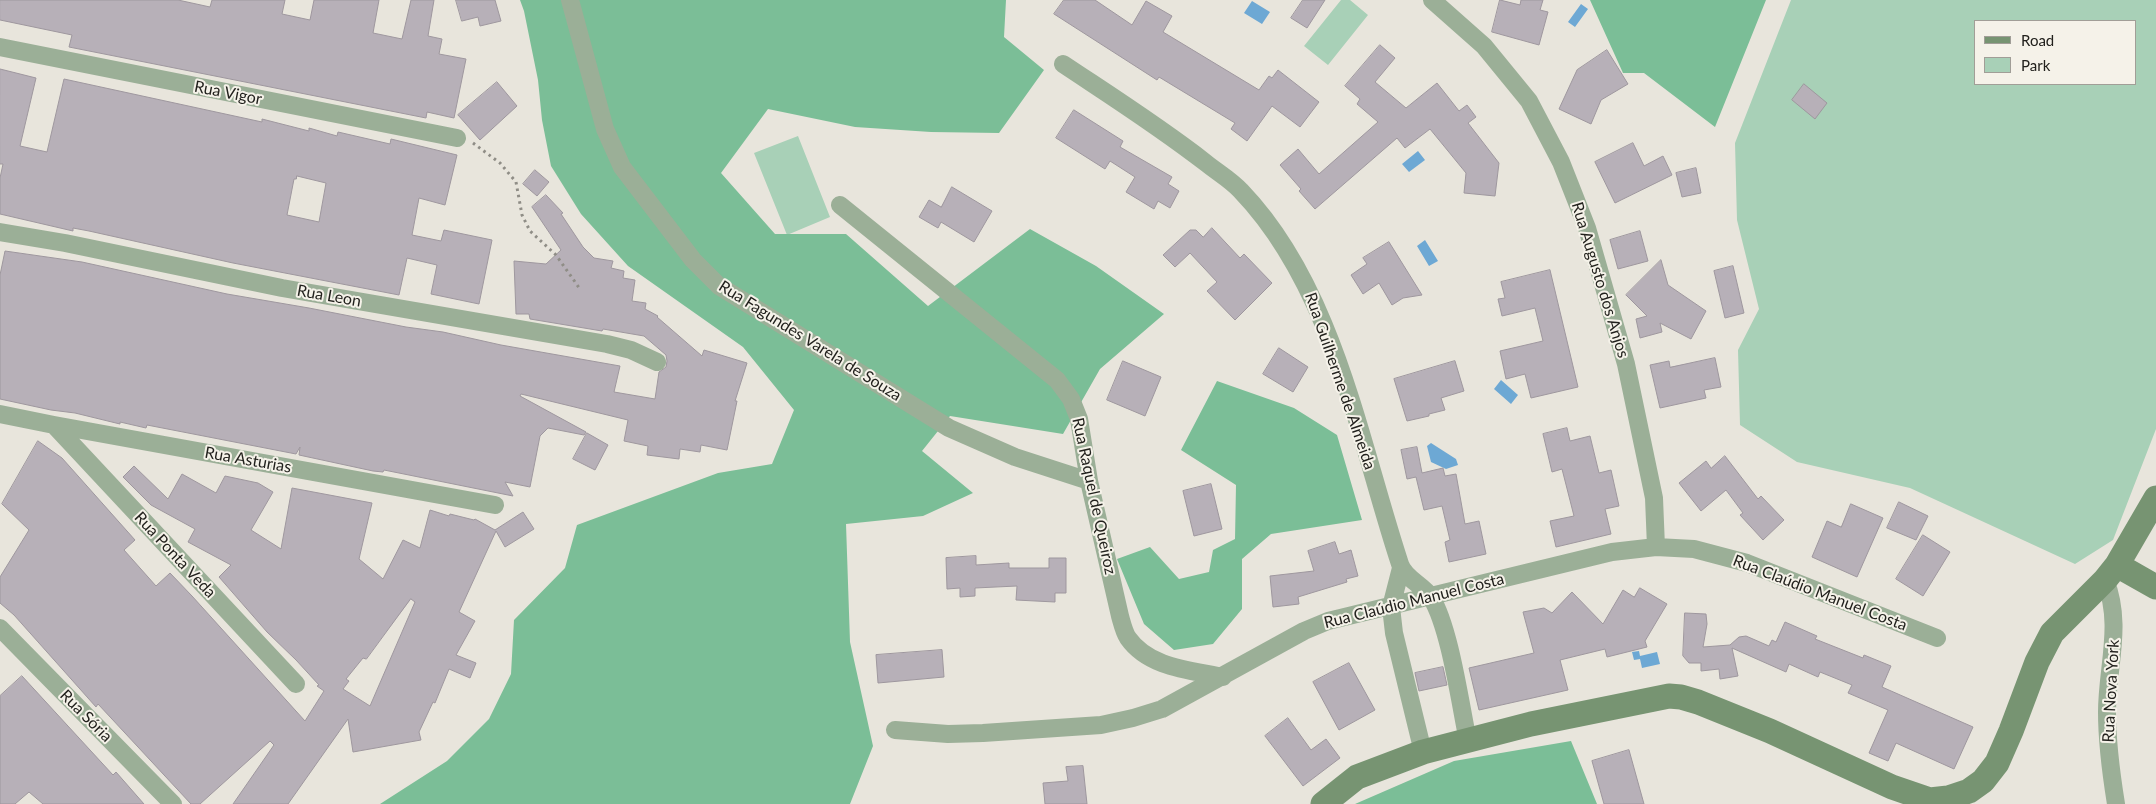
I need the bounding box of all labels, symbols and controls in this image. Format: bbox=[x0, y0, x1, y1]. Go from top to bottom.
legend bbox=[1974, 20, 2136, 85]
text: Road bbox=[2021, 31, 2054, 49]
text: Park bbox=[2021, 56, 2050, 74]
street label: Rua Vigor bbox=[193, 77, 263, 109]
street label: Rua Augusto dos Anjos bbox=[1567, 200, 1633, 360]
street label: Rua Fagundes Varela de Souza bbox=[715, 277, 905, 405]
street label: Rua Leon bbox=[295, 281, 363, 311]
street label: Rua Guilherme de Almeida bbox=[1301, 290, 1379, 472]
street label: Rua Raquel de Queiroz bbox=[1068, 416, 1120, 576]
street label: Rua Asturias bbox=[203, 443, 293, 477]
street label: Rua Ponta Veda bbox=[130, 508, 220, 602]
street label: Rua Claúdio Manuel Costa bbox=[1730, 551, 1910, 635]
street label: Rua Claúdio Manuel Costa bbox=[1322, 569, 1506, 633]
street label: Rua Nova York bbox=[2099, 639, 2123, 743]
street label: Rua Sória bbox=[56, 686, 116, 746]

